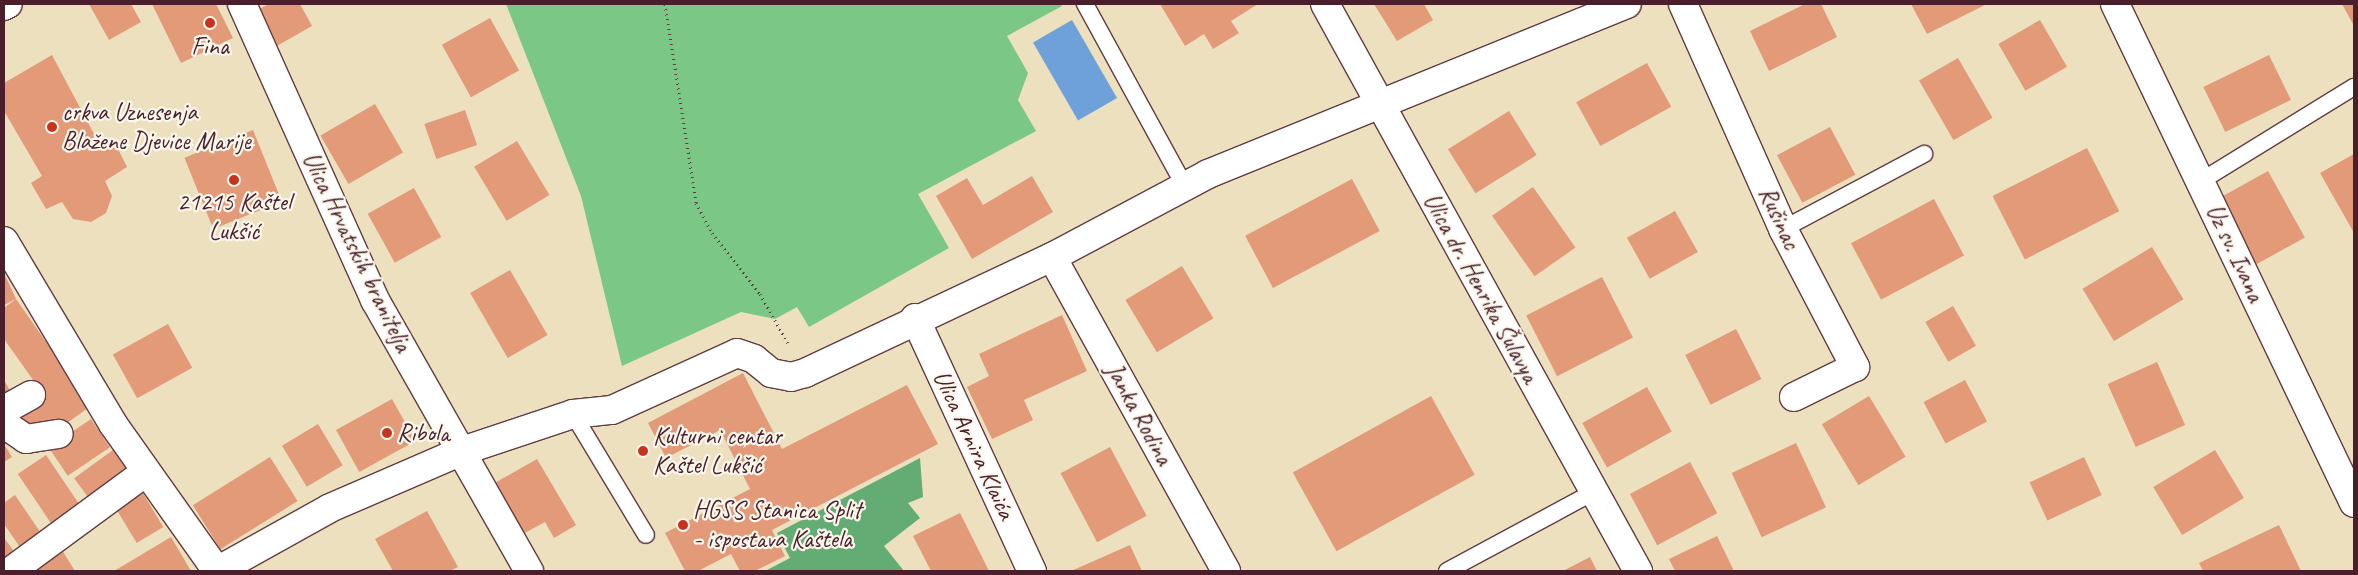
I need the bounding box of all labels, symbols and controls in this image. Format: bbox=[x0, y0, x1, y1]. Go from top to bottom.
marker: Fina bbox=[204, 17, 216, 29]
place label: Fina bbox=[191, 31, 229, 61]
place label: crkva Uznesenja Blažene Djevice Marije bbox=[62, 98, 252, 157]
marker: crkva Uznesenja Blažene Djevice Marije bbox=[46, 121, 58, 133]
street label: Ulica Hrvatskih branitelja bbox=[295, 146, 419, 358]
marker: 21215 Kaštel Lukšić bbox=[228, 174, 240, 186]
street label: Rušinac bbox=[1752, 182, 1806, 254]
place label: 21215 Kaštel Lukšić bbox=[177, 188, 291, 247]
street label: Ulica dr. Henrika Šulavya bbox=[1417, 188, 1545, 388]
street label: Uz sv. Ivana bbox=[2199, 199, 2271, 307]
street label: Janka Rodina bbox=[1099, 357, 1179, 471]
street label: Ulica Arnira Klaića bbox=[926, 366, 1022, 524]
place label: Ribola bbox=[397, 418, 449, 448]
place label: Kulturni centar Kaštel Lukšić bbox=[653, 422, 782, 481]
marker: Ribola bbox=[381, 427, 393, 439]
marker: Kulturni centar Kaštel Lukšić bbox=[637, 445, 649, 457]
place label: HGSS Stanica Split - ispostava Kaštela bbox=[693, 496, 862, 555]
marker: HGSS Stanica Split - ispostava Kaštela bbox=[677, 519, 689, 531]

